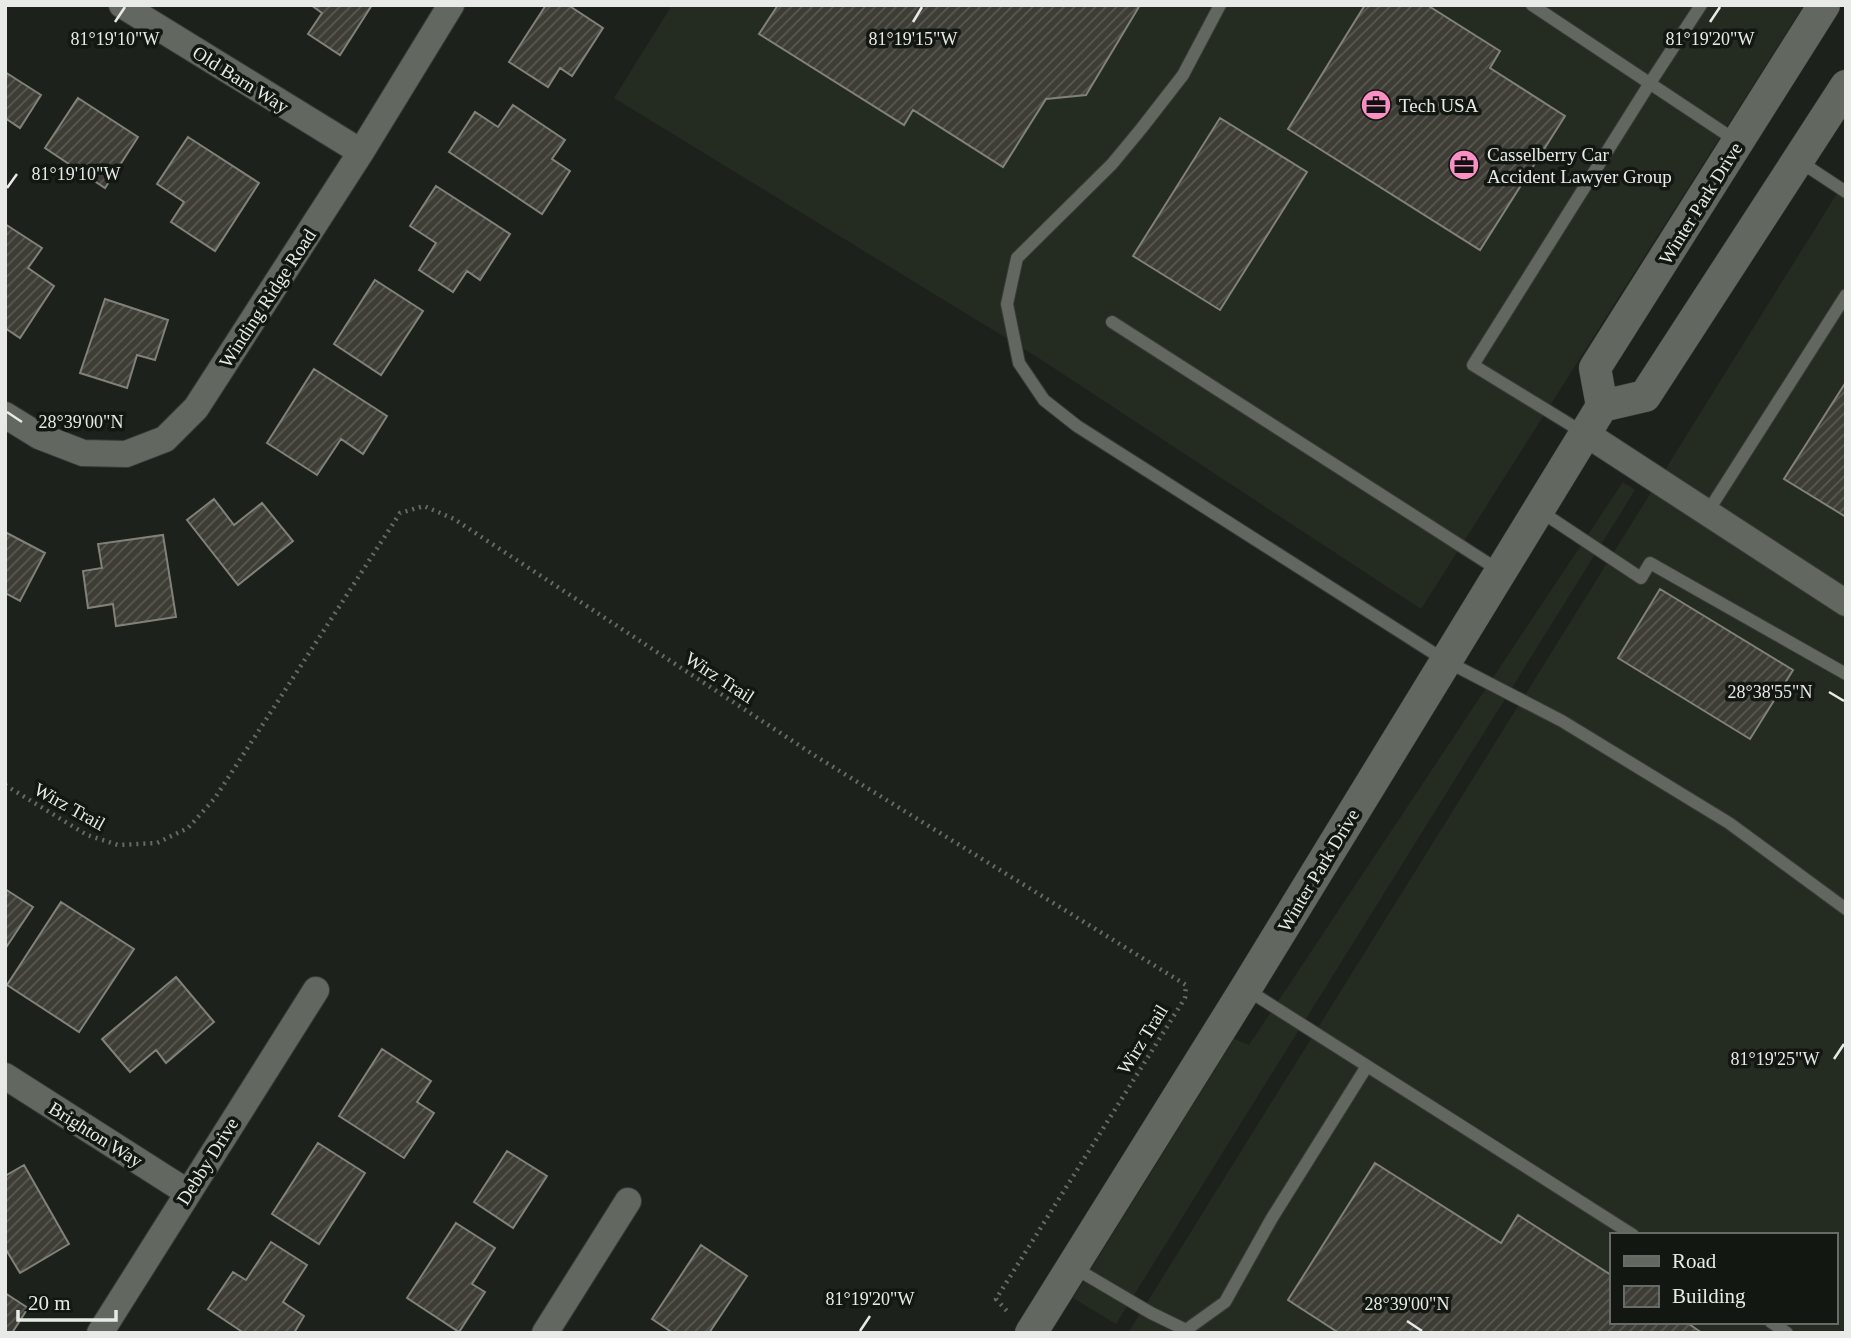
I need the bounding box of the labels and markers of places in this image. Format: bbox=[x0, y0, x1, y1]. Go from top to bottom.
office icon: Tech USA bbox=[1359, 88, 1393, 122]
place label: Tech USA bbox=[1399, 95, 1479, 116]
place label: Casselberry Car Accident Lawyer Group bbox=[1487, 144, 1672, 187]
office icon: Casselberry Car Accident Lawyer Group bbox=[1447, 148, 1481, 182]

